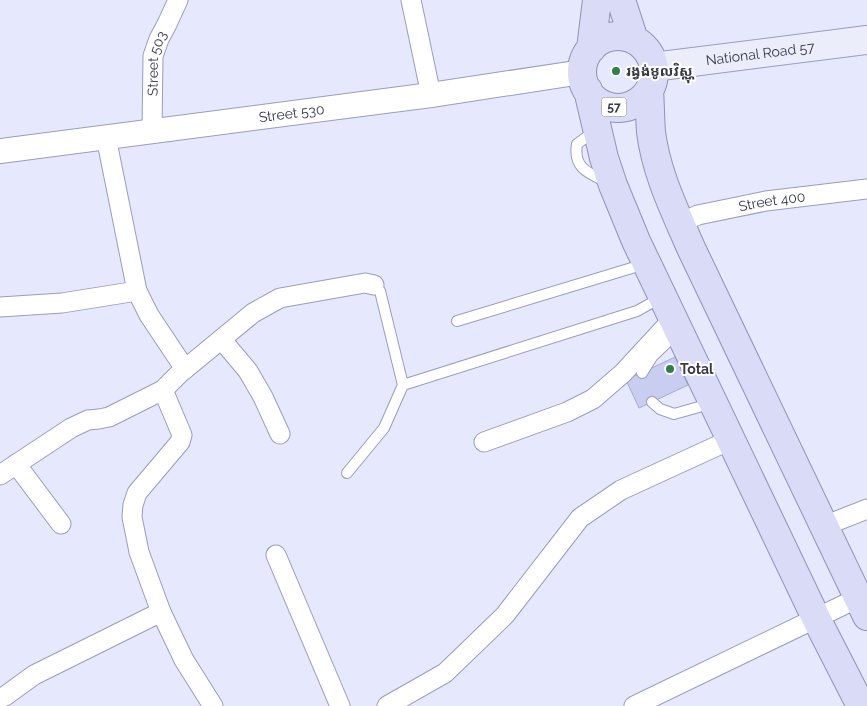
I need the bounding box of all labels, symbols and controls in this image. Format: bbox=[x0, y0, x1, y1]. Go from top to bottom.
street label: Street 503 bbox=[144, 28, 170, 96]
street label: National Road 57 bbox=[705, 39, 816, 68]
place label: រង្វង់មូលវិស្ណុ bbox=[626, 62, 695, 84]
marker: រង្វង់មូលវិស្ណុ bbox=[610, 65, 622, 77]
road number: 57 bbox=[602, 98, 626, 116]
street label: Street 530 bbox=[258, 101, 325, 125]
street label: Street 400 bbox=[737, 188, 806, 214]
place label: Total bbox=[680, 361, 714, 377]
marker: Total bbox=[664, 363, 676, 375]

